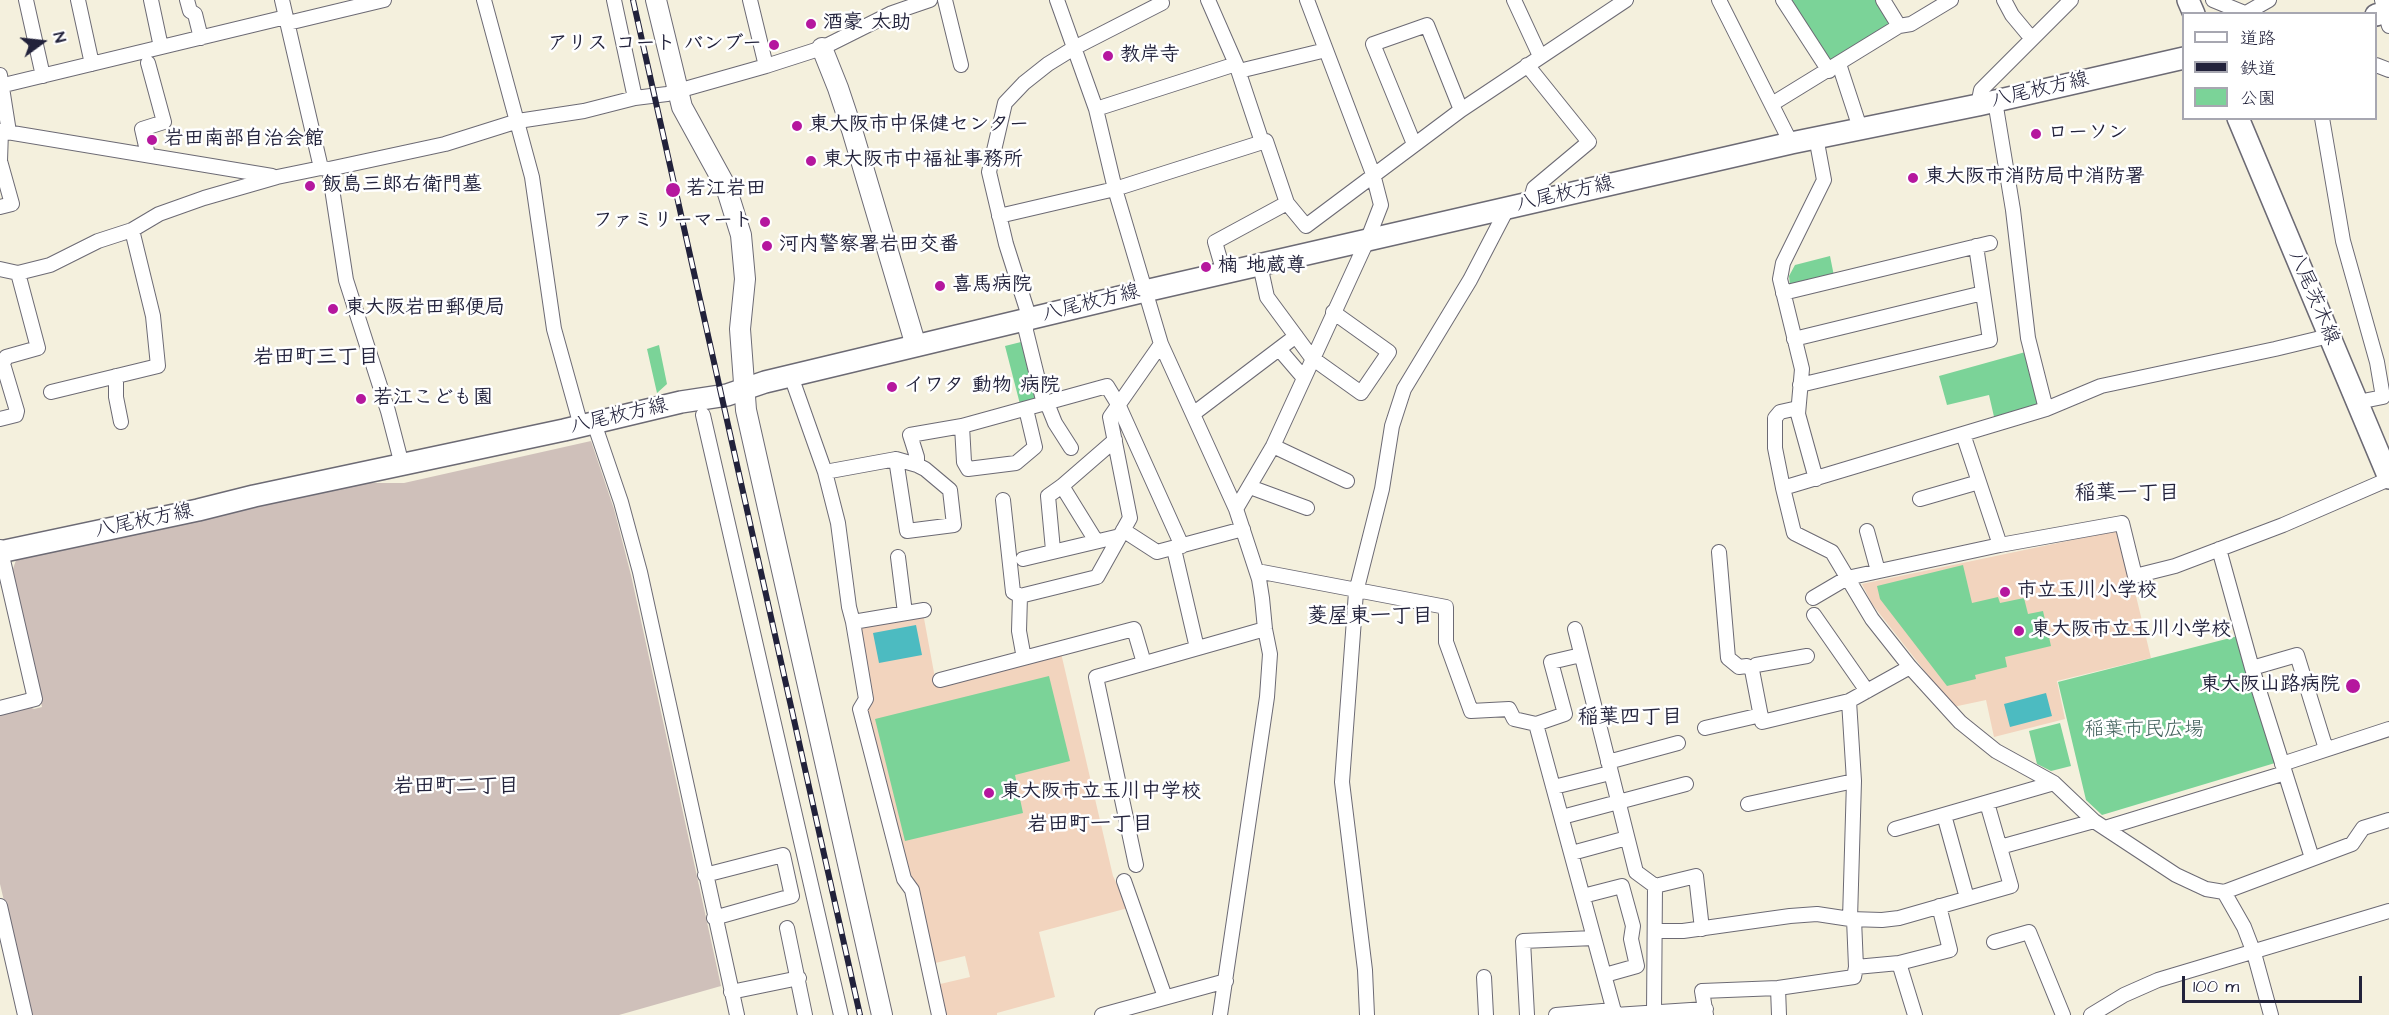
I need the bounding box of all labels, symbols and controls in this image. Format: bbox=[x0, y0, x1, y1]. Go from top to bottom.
north arrow bbox=[12, 12, 72, 72]
place label: 酒豪 太助 bbox=[823, 12, 911, 36]
legend bbox=[2182, 12, 2377, 120]
marker: 酒豪 太助 bbox=[804, 17, 818, 31]
text: 道路 bbox=[2240, 26, 2276, 51]
text: N bbox=[47, 30, 71, 45]
place label: アリス コート バンブー bbox=[547, 33, 762, 57]
marker: アリス コート バンブー bbox=[767, 38, 781, 52]
place label: 教岸寺 bbox=[1120, 44, 1180, 68]
marker: 教岸寺 bbox=[1101, 49, 1115, 63]
text: 鉄道 bbox=[2240, 56, 2276, 81]
street label: 八尾枚方線 bbox=[1989, 68, 2091, 114]
text: 公園 bbox=[2240, 86, 2276, 111]
place label: 東大阪市中保健センター bbox=[809, 114, 1029, 138]
marker: 東大阪市中保健センター bbox=[790, 119, 804, 133]
place label: ローソン bbox=[2048, 122, 2128, 146]
marker: ローソン bbox=[2029, 127, 2043, 141]
place label: 岩田南部自治会館 bbox=[164, 128, 324, 152]
marker: 岩田南部自治会館 bbox=[145, 133, 159, 147]
place label: 東大阪市中福祉事務所 bbox=[823, 149, 1023, 173]
marker: 東大阪市中福祉事務所 bbox=[804, 154, 818, 168]
place label: 東大阪市消防局中消防署 bbox=[1925, 166, 2145, 190]
marker: 東大阪市消防局中消防署 bbox=[1906, 171, 1920, 185]
street label: 八尾枚方線 bbox=[1514, 172, 1616, 218]
place label: 飯島三郎右衛門墓 bbox=[322, 174, 482, 198]
place label: 若江岩田 bbox=[686, 178, 766, 202]
marker: 飯島三郎右衛門墓 bbox=[303, 179, 317, 193]
marker: 若江岩田 bbox=[664, 181, 682, 199]
place label: ファミリーマート bbox=[593, 210, 753, 234]
marker: ファミリーマート bbox=[758, 215, 772, 229]
place label: 河内警察署岩田交番 bbox=[779, 234, 959, 258]
marker: 河内警察署岩田交番 bbox=[760, 239, 774, 253]
street label: 八尾茨木線 bbox=[2282, 247, 2344, 349]
place label: 楠 地蔵尊 bbox=[1218, 255, 1306, 279]
marker: 楠 地蔵尊 bbox=[1199, 260, 1213, 274]
place label: 喜馬病院 bbox=[952, 274, 1032, 298]
marker: 喜馬病院 bbox=[933, 279, 947, 293]
street label: 八尾枚方線 bbox=[1040, 280, 1142, 328]
place label: 東大阪岩田郵便局 bbox=[345, 297, 505, 321]
marker: 東大阪岩田郵便局 bbox=[326, 302, 340, 316]
district label: 岩田町三丁目 bbox=[253, 346, 379, 372]
place label: イワタ 動物 病院 bbox=[904, 375, 1060, 399]
marker: イワタ 動物 病院 bbox=[885, 380, 899, 394]
place label: 若江こども園 bbox=[373, 387, 493, 411]
marker: 若江こども園 bbox=[354, 392, 368, 406]
street label: 八尾枚方線 bbox=[568, 394, 670, 440]
district label: 稲葉一丁目 bbox=[2075, 482, 2179, 508]
street label: 八尾枚方線 bbox=[93, 500, 195, 544]
place label: 市立玉川小学校 bbox=[2017, 580, 2157, 604]
marker: 市立玉川小学校 bbox=[1998, 585, 2012, 599]
district label: 菱屋東一丁目 bbox=[1307, 605, 1433, 631]
place label: 東大阪市立玉川小学校 bbox=[2031, 619, 2231, 643]
marker: 東大阪市立玉川小学校 bbox=[2012, 624, 2026, 638]
place label: 東大阪山路病院 bbox=[2200, 674, 2340, 698]
marker: 東大阪山路病院 bbox=[2344, 677, 2362, 695]
district label: 稲葉四丁目 bbox=[1578, 706, 1682, 732]
park label: 稲葉市民広場 bbox=[2084, 719, 2204, 743]
district label: 岩田町二丁目 bbox=[393, 775, 519, 801]
place label: 東大阪市立玉川中学校 bbox=[1001, 781, 1201, 805]
marker: 東大阪市立玉川中学校 bbox=[982, 786, 996, 800]
district label: 岩田町一丁目 bbox=[1027, 813, 1153, 839]
scale bar bbox=[2185, 964, 2365, 1002]
text: 100 m bbox=[2193, 974, 2239, 999]

